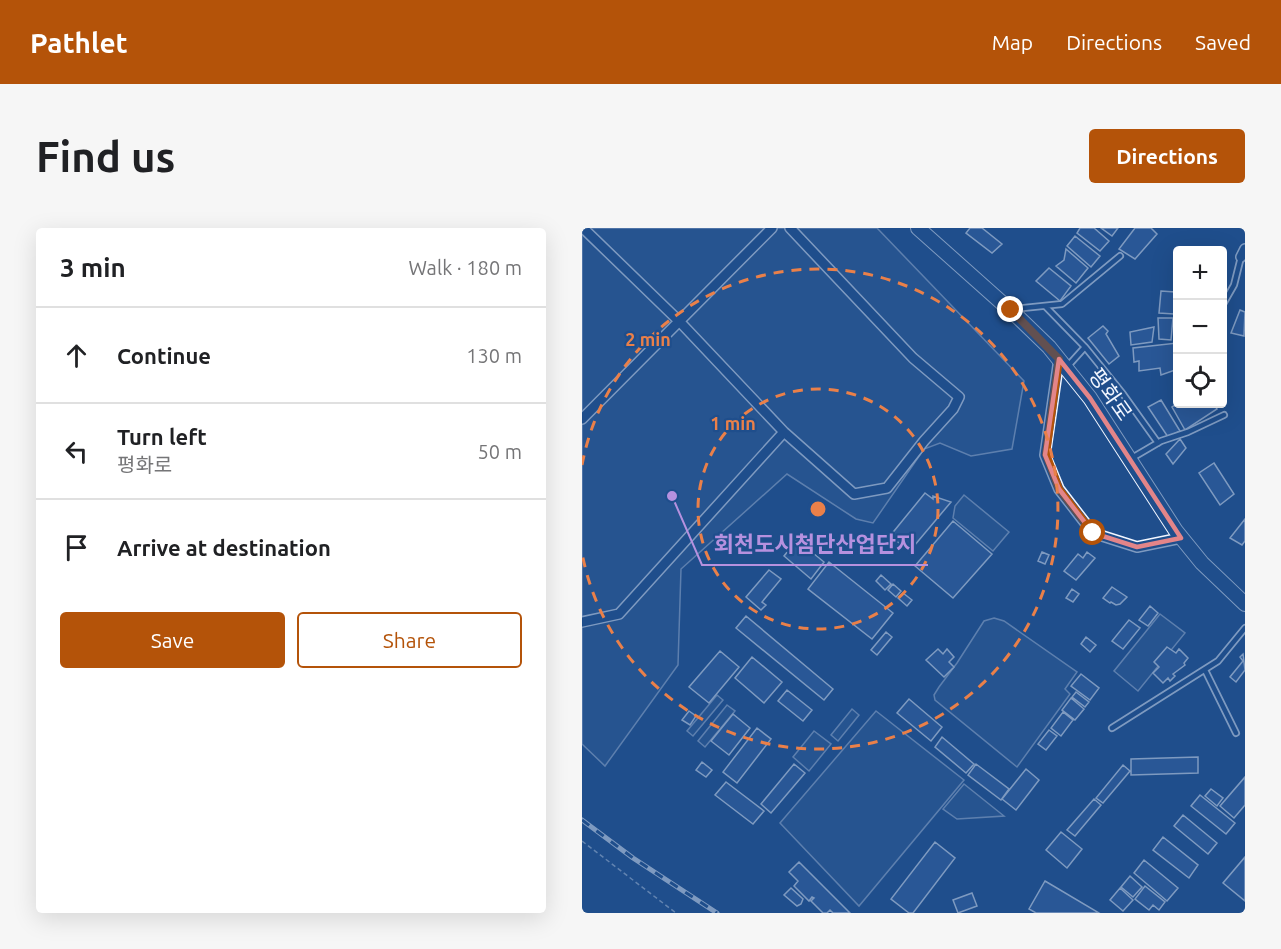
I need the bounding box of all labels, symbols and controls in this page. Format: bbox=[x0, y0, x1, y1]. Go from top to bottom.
text: Pathlet bbox=[30, 27, 128, 58]
text: Map bbox=[992, 30, 1033, 54]
text: Directions bbox=[1066, 30, 1162, 54]
text: Saved bbox=[1195, 30, 1251, 54]
button: Directions bbox=[1089, 129, 1245, 183]
text: Find us bbox=[36, 133, 175, 180]
map controls bbox=[1173, 246, 1227, 408]
button: + bbox=[1173, 246, 1227, 300]
text: 3 min bbox=[60, 253, 126, 282]
text: Walk · 180 m bbox=[409, 256, 522, 279]
route end bbox=[997, 296, 1023, 322]
button: − bbox=[1173, 300, 1227, 354]
text: 2 min bbox=[625, 329, 671, 349]
icon: ahead bbox=[60, 339, 93, 372]
text: Continue bbox=[117, 343, 211, 368]
text: 130 m bbox=[466, 344, 522, 367]
button: locate bbox=[1173, 354, 1227, 408]
street label: 평화로 bbox=[1085, 363, 1137, 425]
text: 1 min bbox=[710, 413, 756, 433]
text: Turn left bbox=[117, 424, 207, 449]
icon: left bbox=[60, 435, 93, 468]
text: 50 m bbox=[478, 440, 522, 463]
text: 평화로 bbox=[117, 453, 172, 476]
centre of rings bbox=[808, 499, 828, 519]
route start bbox=[1079, 519, 1105, 545]
callout: 회천도시첨단산업단지 bbox=[702, 525, 928, 565]
icon: arrive bbox=[60, 531, 93, 564]
text: 회천도시첨단산업단지 bbox=[714, 531, 916, 556]
text: Arrive at destination bbox=[117, 535, 331, 560]
button: Save bbox=[60, 612, 285, 668]
button: Share bbox=[297, 612, 522, 668]

